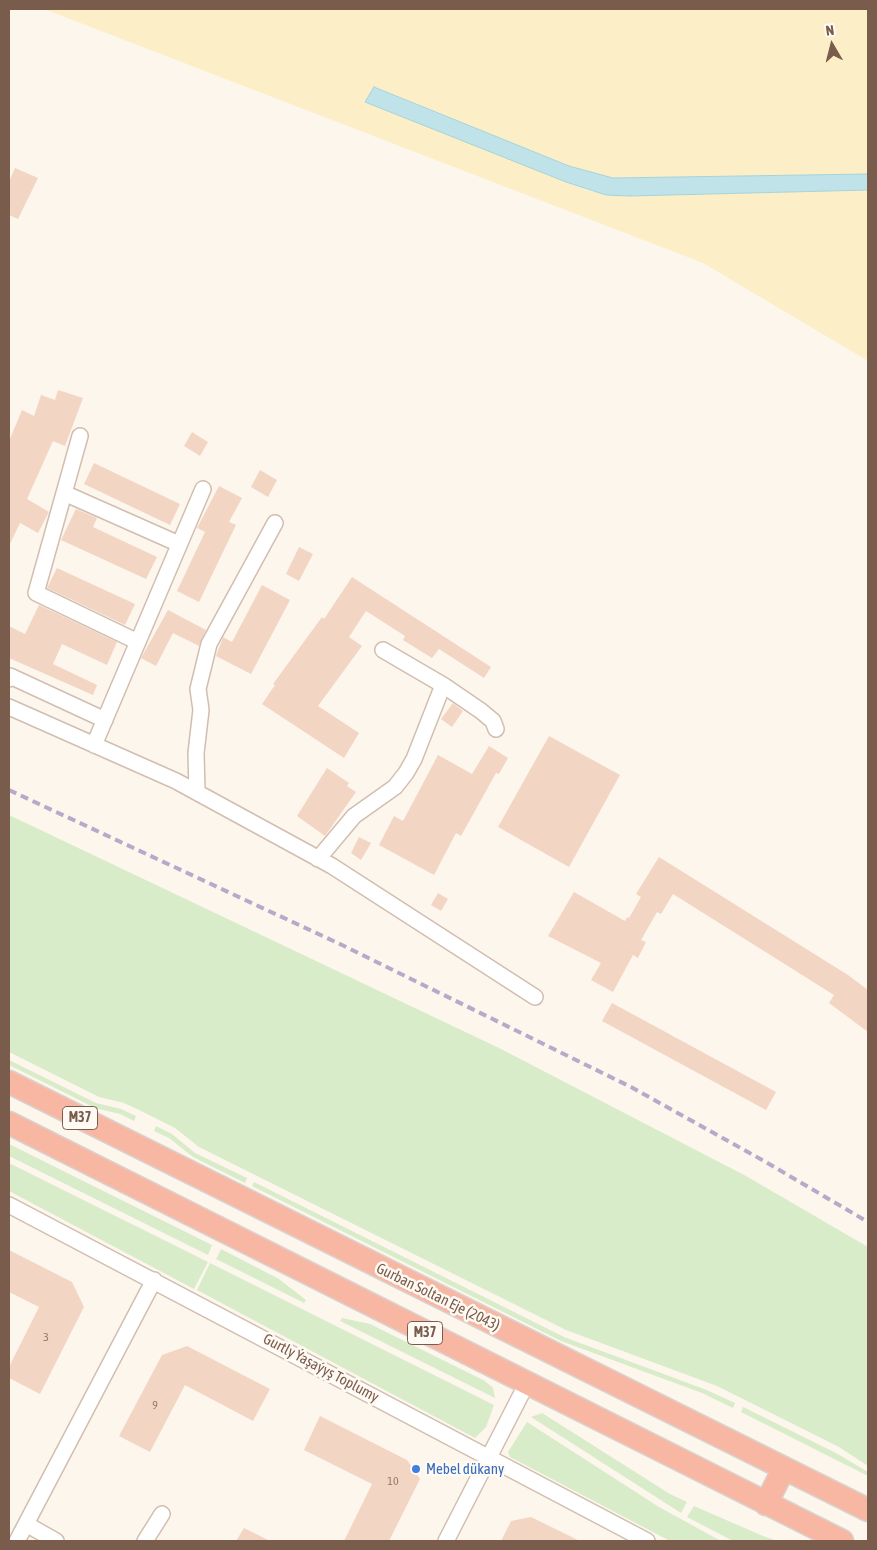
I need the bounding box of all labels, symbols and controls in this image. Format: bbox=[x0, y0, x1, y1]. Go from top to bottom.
north arrow bbox=[807, 20, 857, 70]
text: N bbox=[825, 22, 835, 39]
road number: M37 bbox=[62, 1106, 98, 1130]
street label: Gurban Soltan Eje (2043) bbox=[373, 1259, 503, 1335]
road number: M37 bbox=[408, 1322, 442, 1345]
house number: 3 bbox=[43, 1330, 49, 1344]
street label: Gurtly Ýaşaýyş Toplumy bbox=[260, 1330, 382, 1406]
house number: 9 bbox=[152, 1398, 158, 1412]
place label: Mebel dükany bbox=[426, 1460, 504, 1478]
marker: Mebel dükany bbox=[410, 1463, 422, 1475]
house number: 10 bbox=[387, 1474, 399, 1488]

